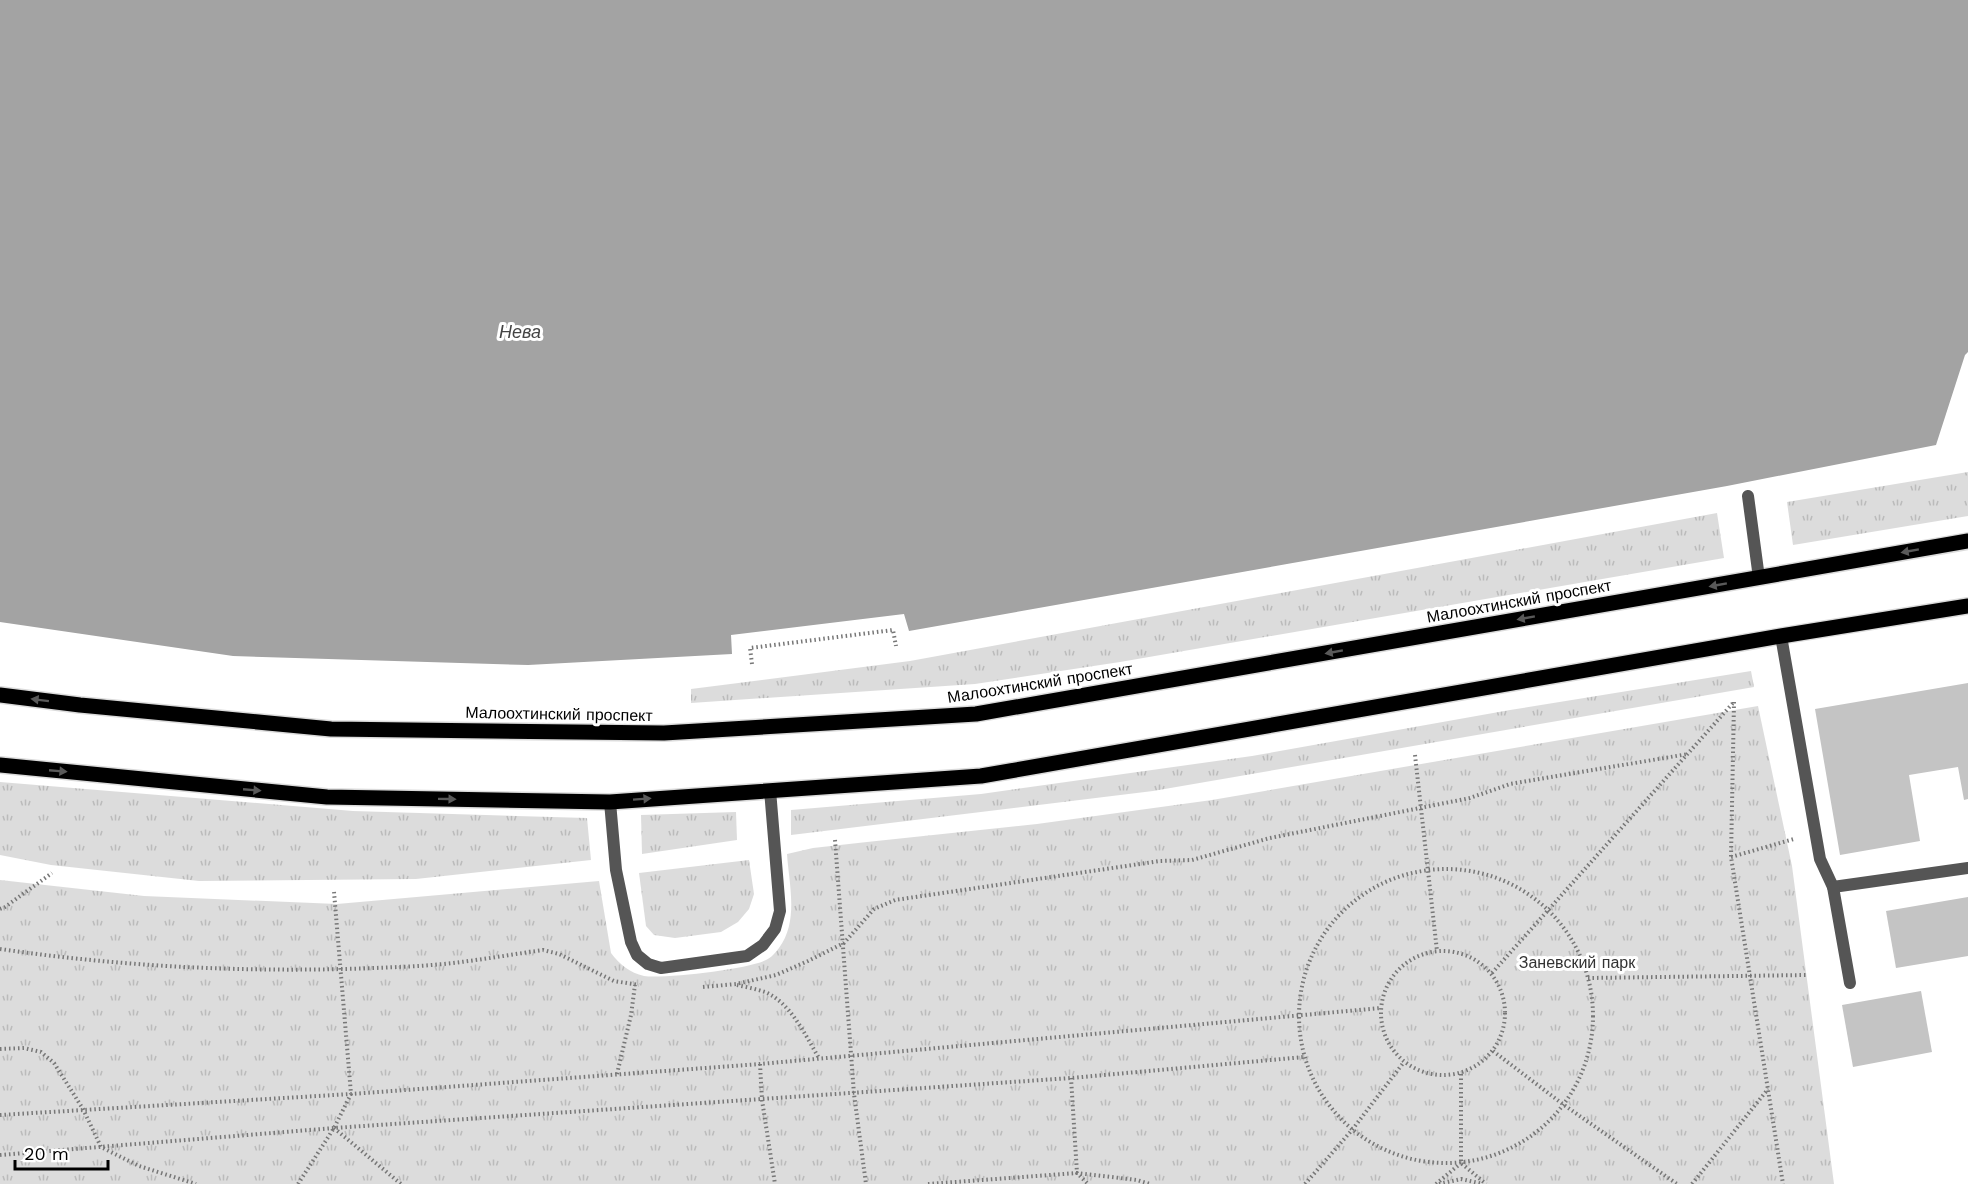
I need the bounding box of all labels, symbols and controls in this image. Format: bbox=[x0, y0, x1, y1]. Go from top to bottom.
water label: Нева bbox=[499, 321, 541, 342]
one-way arrow bbox=[1901, 547, 1920, 556]
street label: Малоохтинский проспект bbox=[1425, 575, 1614, 627]
one-way arrow bbox=[1709, 581, 1728, 590]
one-way arrow bbox=[1516, 614, 1535, 623]
one-way arrow bbox=[1324, 647, 1343, 656]
street label: Малоохтинский проспект bbox=[946, 659, 1135, 707]
one-way arrow bbox=[30, 695, 49, 704]
street label: Малоохтинский проспект bbox=[465, 703, 653, 725]
one-way arrow bbox=[49, 766, 68, 776]
one-way arrow bbox=[243, 785, 262, 795]
one-way arrow bbox=[437, 794, 456, 804]
one-way arrow bbox=[632, 795, 651, 804]
park label: Заневский парк bbox=[1519, 953, 1636, 972]
scale bar bbox=[15, 1133, 108, 1171]
text: 20 m bbox=[24, 1143, 69, 1164]

